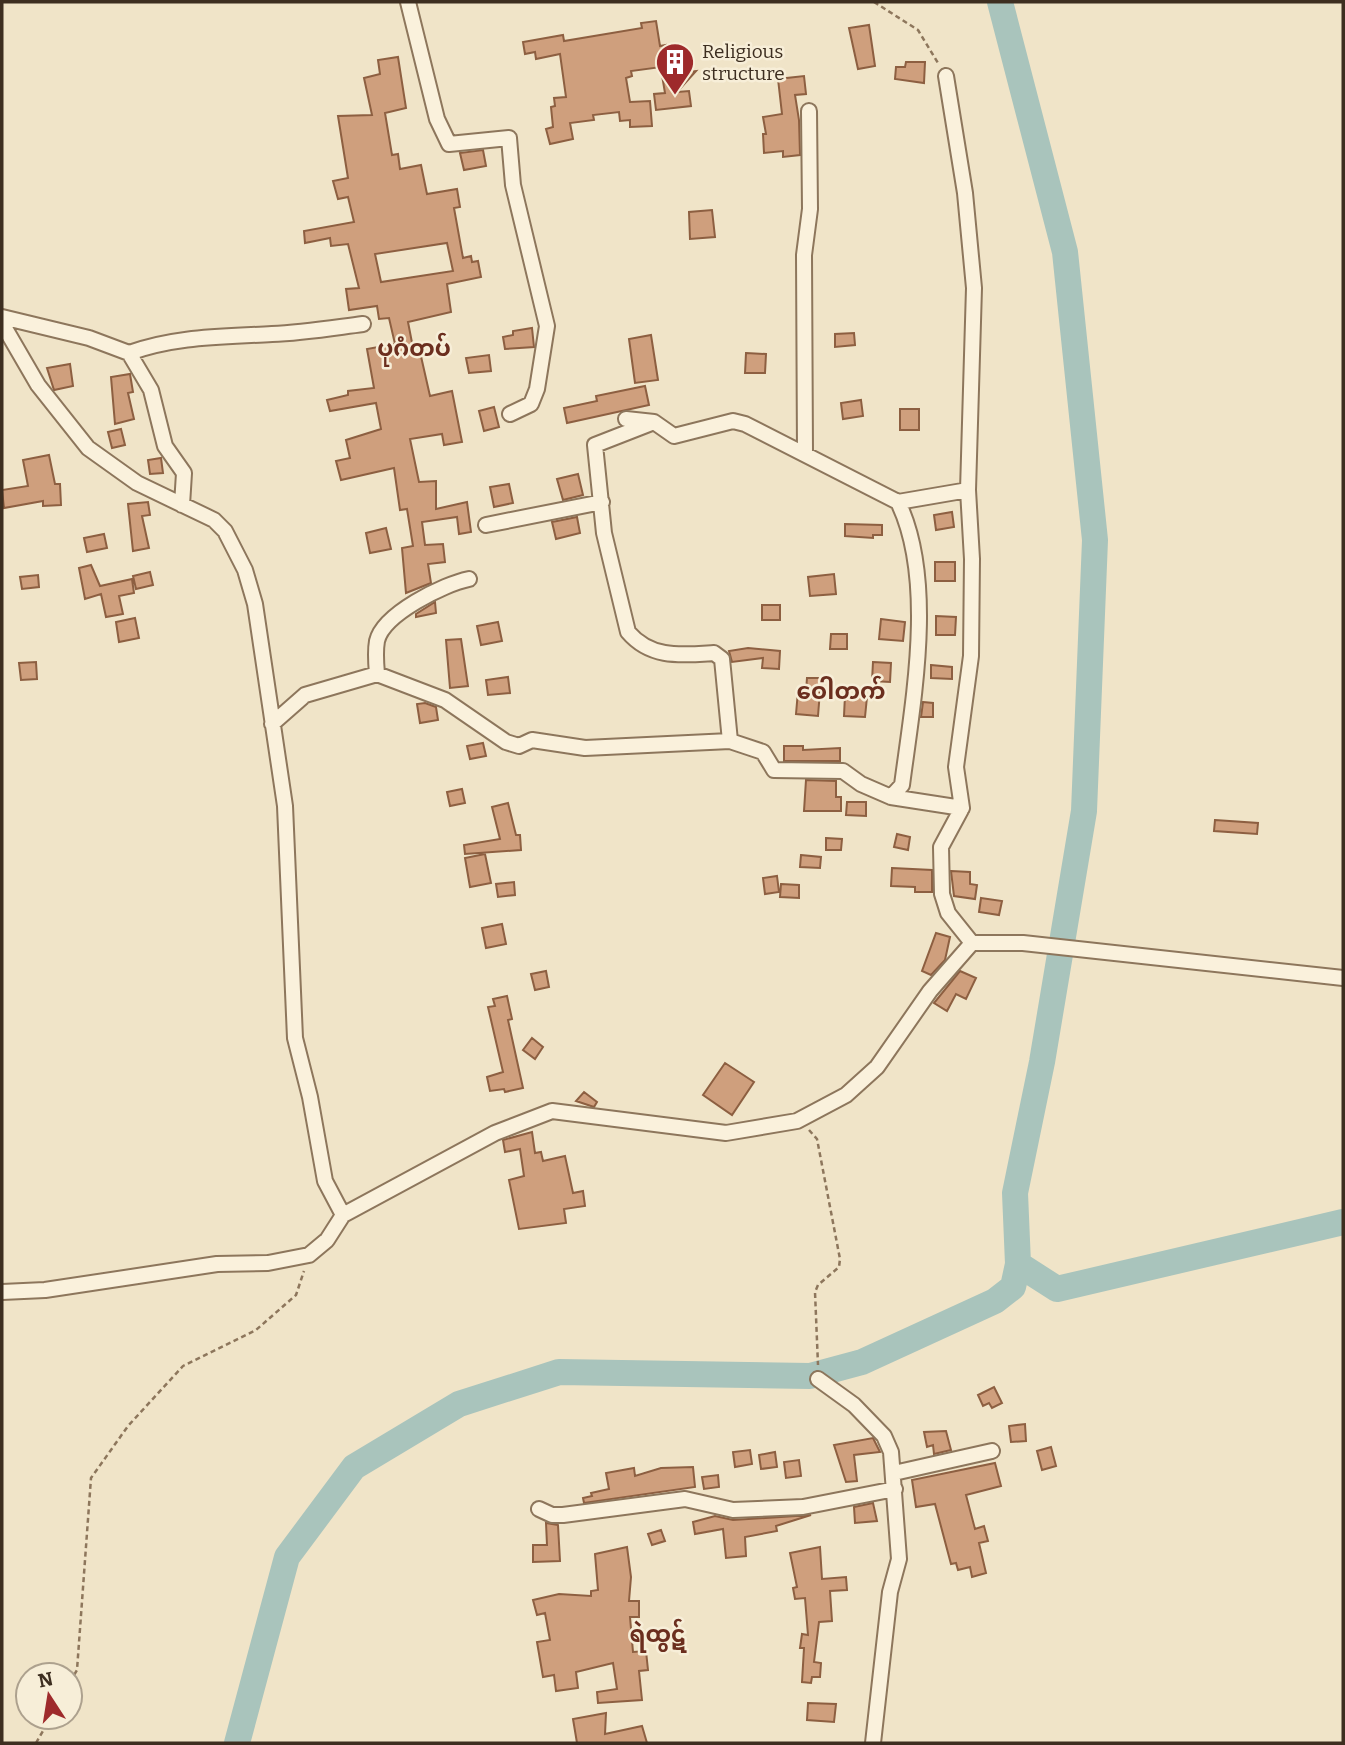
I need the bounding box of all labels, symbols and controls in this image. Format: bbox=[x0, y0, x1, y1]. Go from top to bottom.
place label: Religious structure bbox=[702, 40, 785, 85]
building icon: Religious structure bbox=[654, 41, 696, 96]
district label: ပုဂံတပ် bbox=[377, 332, 451, 367]
district label: ဝေါတက် bbox=[797, 675, 885, 705]
district label: ရဲထွဋ် bbox=[629, 1618, 687, 1653]
north arrow bbox=[14, 1661, 84, 1731]
text: N bbox=[36, 1667, 55, 1693]

